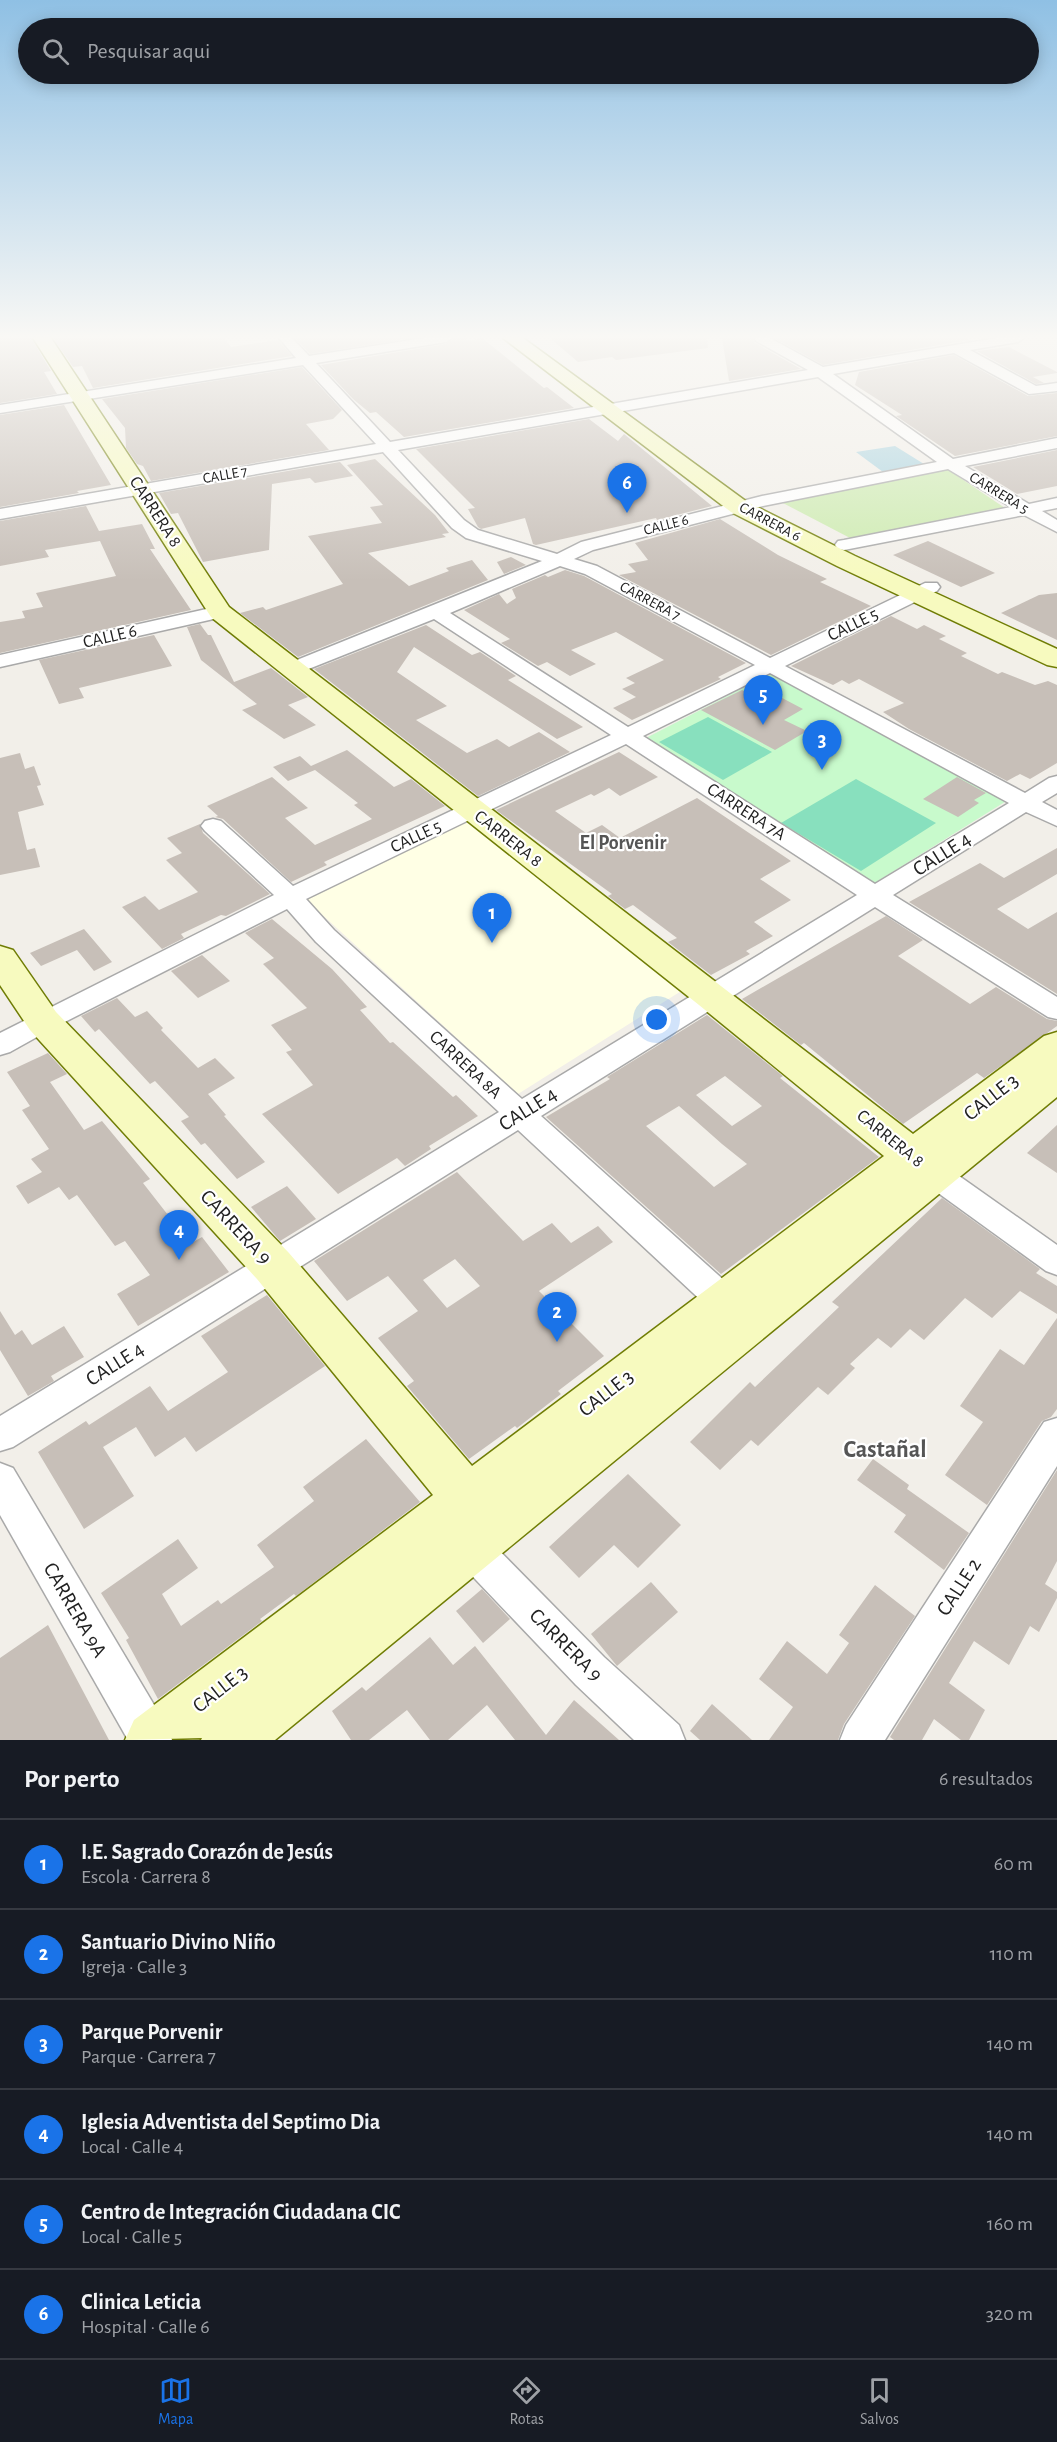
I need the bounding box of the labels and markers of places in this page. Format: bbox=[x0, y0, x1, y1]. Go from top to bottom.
pin: 6 bbox=[608, 464, 646, 513]
pin: 5 bbox=[744, 676, 783, 725]
pin: 3 bbox=[802, 720, 842, 770]
pin: 1 bbox=[472, 894, 512, 943]
pin: 4 bbox=[160, 1210, 198, 1260]
pin: 2 bbox=[538, 1292, 576, 1342]

